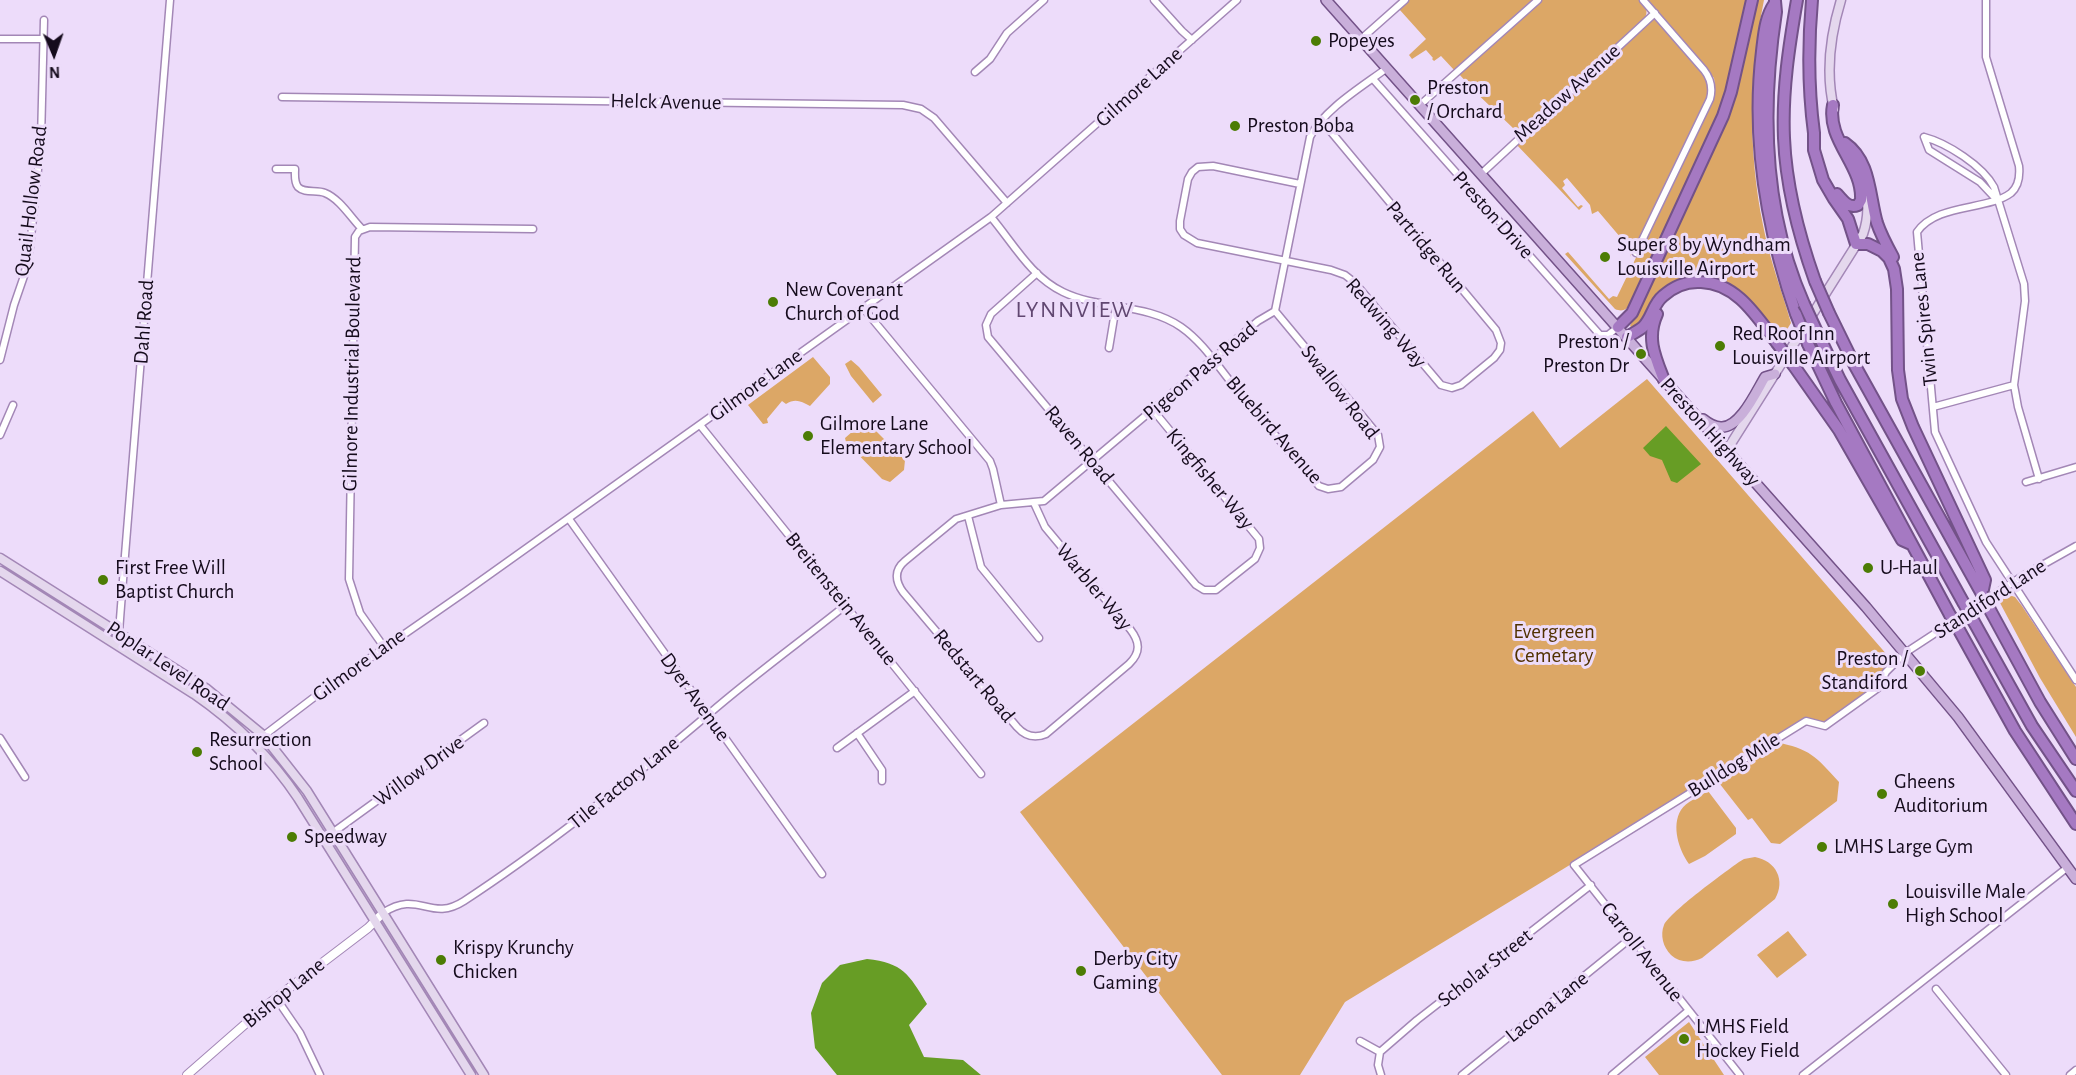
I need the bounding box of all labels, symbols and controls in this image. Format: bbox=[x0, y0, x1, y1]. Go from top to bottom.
north arrow bbox=[24, 24, 84, 84]
place label: Popeyes bbox=[1328, 28, 1395, 54]
marker: Popeyes bbox=[1309, 34, 1323, 48]
street label: Meadow Avenue bbox=[1508, 38, 1626, 148]
street label: Gilmore Lane bbox=[1090, 41, 1188, 133]
text: N bbox=[49, 64, 60, 80]
place label: Preston / Orchard bbox=[1427, 75, 1503, 125]
street label: Helck Avenue bbox=[610, 88, 722, 116]
marker: Preston / Orchard bbox=[1408, 93, 1422, 107]
place label: Preston Boba bbox=[1247, 113, 1355, 139]
marker: Preston Boba bbox=[1228, 119, 1242, 133]
street label: Quail Hollow Road bbox=[9, 124, 53, 278]
street label: Preston Drive bbox=[1447, 166, 1539, 264]
street label: Partridge Run bbox=[1380, 196, 1472, 298]
place label: Super 8 by Wyndham Louisville Airport bbox=[1617, 232, 1791, 282]
marker: Super 8 by Wyndham Louisville Airport bbox=[1598, 250, 1612, 264]
street label: Twin Spires Lane bbox=[1904, 251, 1944, 387]
street label: Gilmore Industrial Boulevard bbox=[337, 256, 367, 492]
street label: Redwing Way bbox=[1340, 273, 1432, 373]
place label: New Covenant Church of God bbox=[785, 277, 903, 327]
street label: Dahl Road bbox=[128, 279, 160, 365]
marker: New Covenant Church of God bbox=[766, 295, 780, 309]
district label: LYNNVIEW bbox=[1016, 296, 1134, 324]
street label: Pigeon Pass Road bbox=[1138, 316, 1262, 426]
place label: Red Roof Inn Louisville Airport bbox=[1732, 321, 1870, 371]
place label: Preston / Preston Dr bbox=[1543, 329, 1629, 379]
marker: Red Roof Inn Louisville Airport bbox=[1713, 339, 1727, 353]
street label: Swallow Road bbox=[1295, 340, 1385, 444]
street label: Gilmore Lane bbox=[705, 343, 807, 427]
marker: Preston / Preston Dr bbox=[1634, 347, 1648, 361]
street label: Bluebird Avenue bbox=[1220, 371, 1328, 489]
street label: Preston Highway bbox=[1654, 372, 1766, 492]
street label: Raven Road bbox=[1039, 401, 1119, 489]
place label: Gilmore Lane Elementary School bbox=[820, 411, 972, 461]
street label: Kingfisher Way bbox=[1161, 423, 1259, 535]
marker: Gilmore Lane Elementary School bbox=[801, 429, 815, 443]
street label: Breitenstein Avenue bbox=[780, 527, 902, 671]
street label: Warbler Way bbox=[1050, 538, 1138, 636]
street label: Standiford Lane bbox=[1929, 553, 2051, 645]
place label: First Free Will Baptist Church bbox=[115, 555, 234, 605]
place label: U-Haul bbox=[1880, 555, 1938, 581]
marker: U-Haul bbox=[1861, 561, 1875, 575]
marker: First Free Will Baptist Church bbox=[96, 573, 110, 587]
street label: Poplar Level Road bbox=[102, 616, 234, 716]
park label: Evergreen Cemetary bbox=[1513, 619, 1595, 669]
street label: Gilmore Lane bbox=[308, 623, 410, 707]
street label: Redstart Road bbox=[928, 624, 1020, 728]
place label: Preston / Standiford bbox=[1821, 646, 1908, 696]
street label: Dyer Avenue bbox=[654, 648, 736, 746]
marker: Preston / Standiford bbox=[1913, 664, 1927, 678]
place label: Resurrection School bbox=[209, 727, 312, 777]
street label: Bulldog Mile bbox=[1683, 727, 1785, 803]
street label: Willow Drive bbox=[369, 730, 469, 812]
street label: Tile Factory Lane bbox=[564, 731, 684, 835]
marker: Resurrection School bbox=[190, 745, 204, 759]
place label: Gheens Auditorium bbox=[1894, 769, 1988, 819]
marker: Gheens Auditorium bbox=[1875, 787, 1889, 801]
place label: Speedway bbox=[304, 824, 387, 850]
marker: Speedway bbox=[285, 830, 299, 844]
place label: LMHS Large Gym bbox=[1834, 834, 1973, 860]
marker: LMHS Large Gym bbox=[1815, 840, 1829, 854]
place label: Louisville Male High School bbox=[1905, 879, 2026, 929]
street label: Carroll Avenue bbox=[1595, 897, 1689, 1007]
marker: Louisville Male High School bbox=[1886, 897, 1900, 911]
street label: Scholar Street bbox=[1433, 923, 1537, 1013]
place label: Krispy Krunchy Chicken bbox=[453, 935, 574, 985]
place label: Derby City Gaming bbox=[1093, 946, 1178, 996]
street label: Bishop Lane bbox=[238, 952, 330, 1034]
marker: Krispy Krunchy Chicken bbox=[434, 953, 448, 967]
marker: Derby City Gaming bbox=[1074, 964, 1088, 978]
street label: Lacona Lane bbox=[1500, 966, 1594, 1048]
place label: LMHS Field Hockey Field bbox=[1696, 1014, 1800, 1064]
marker: LMHS Field Hockey Field bbox=[1677, 1032, 1691, 1046]

